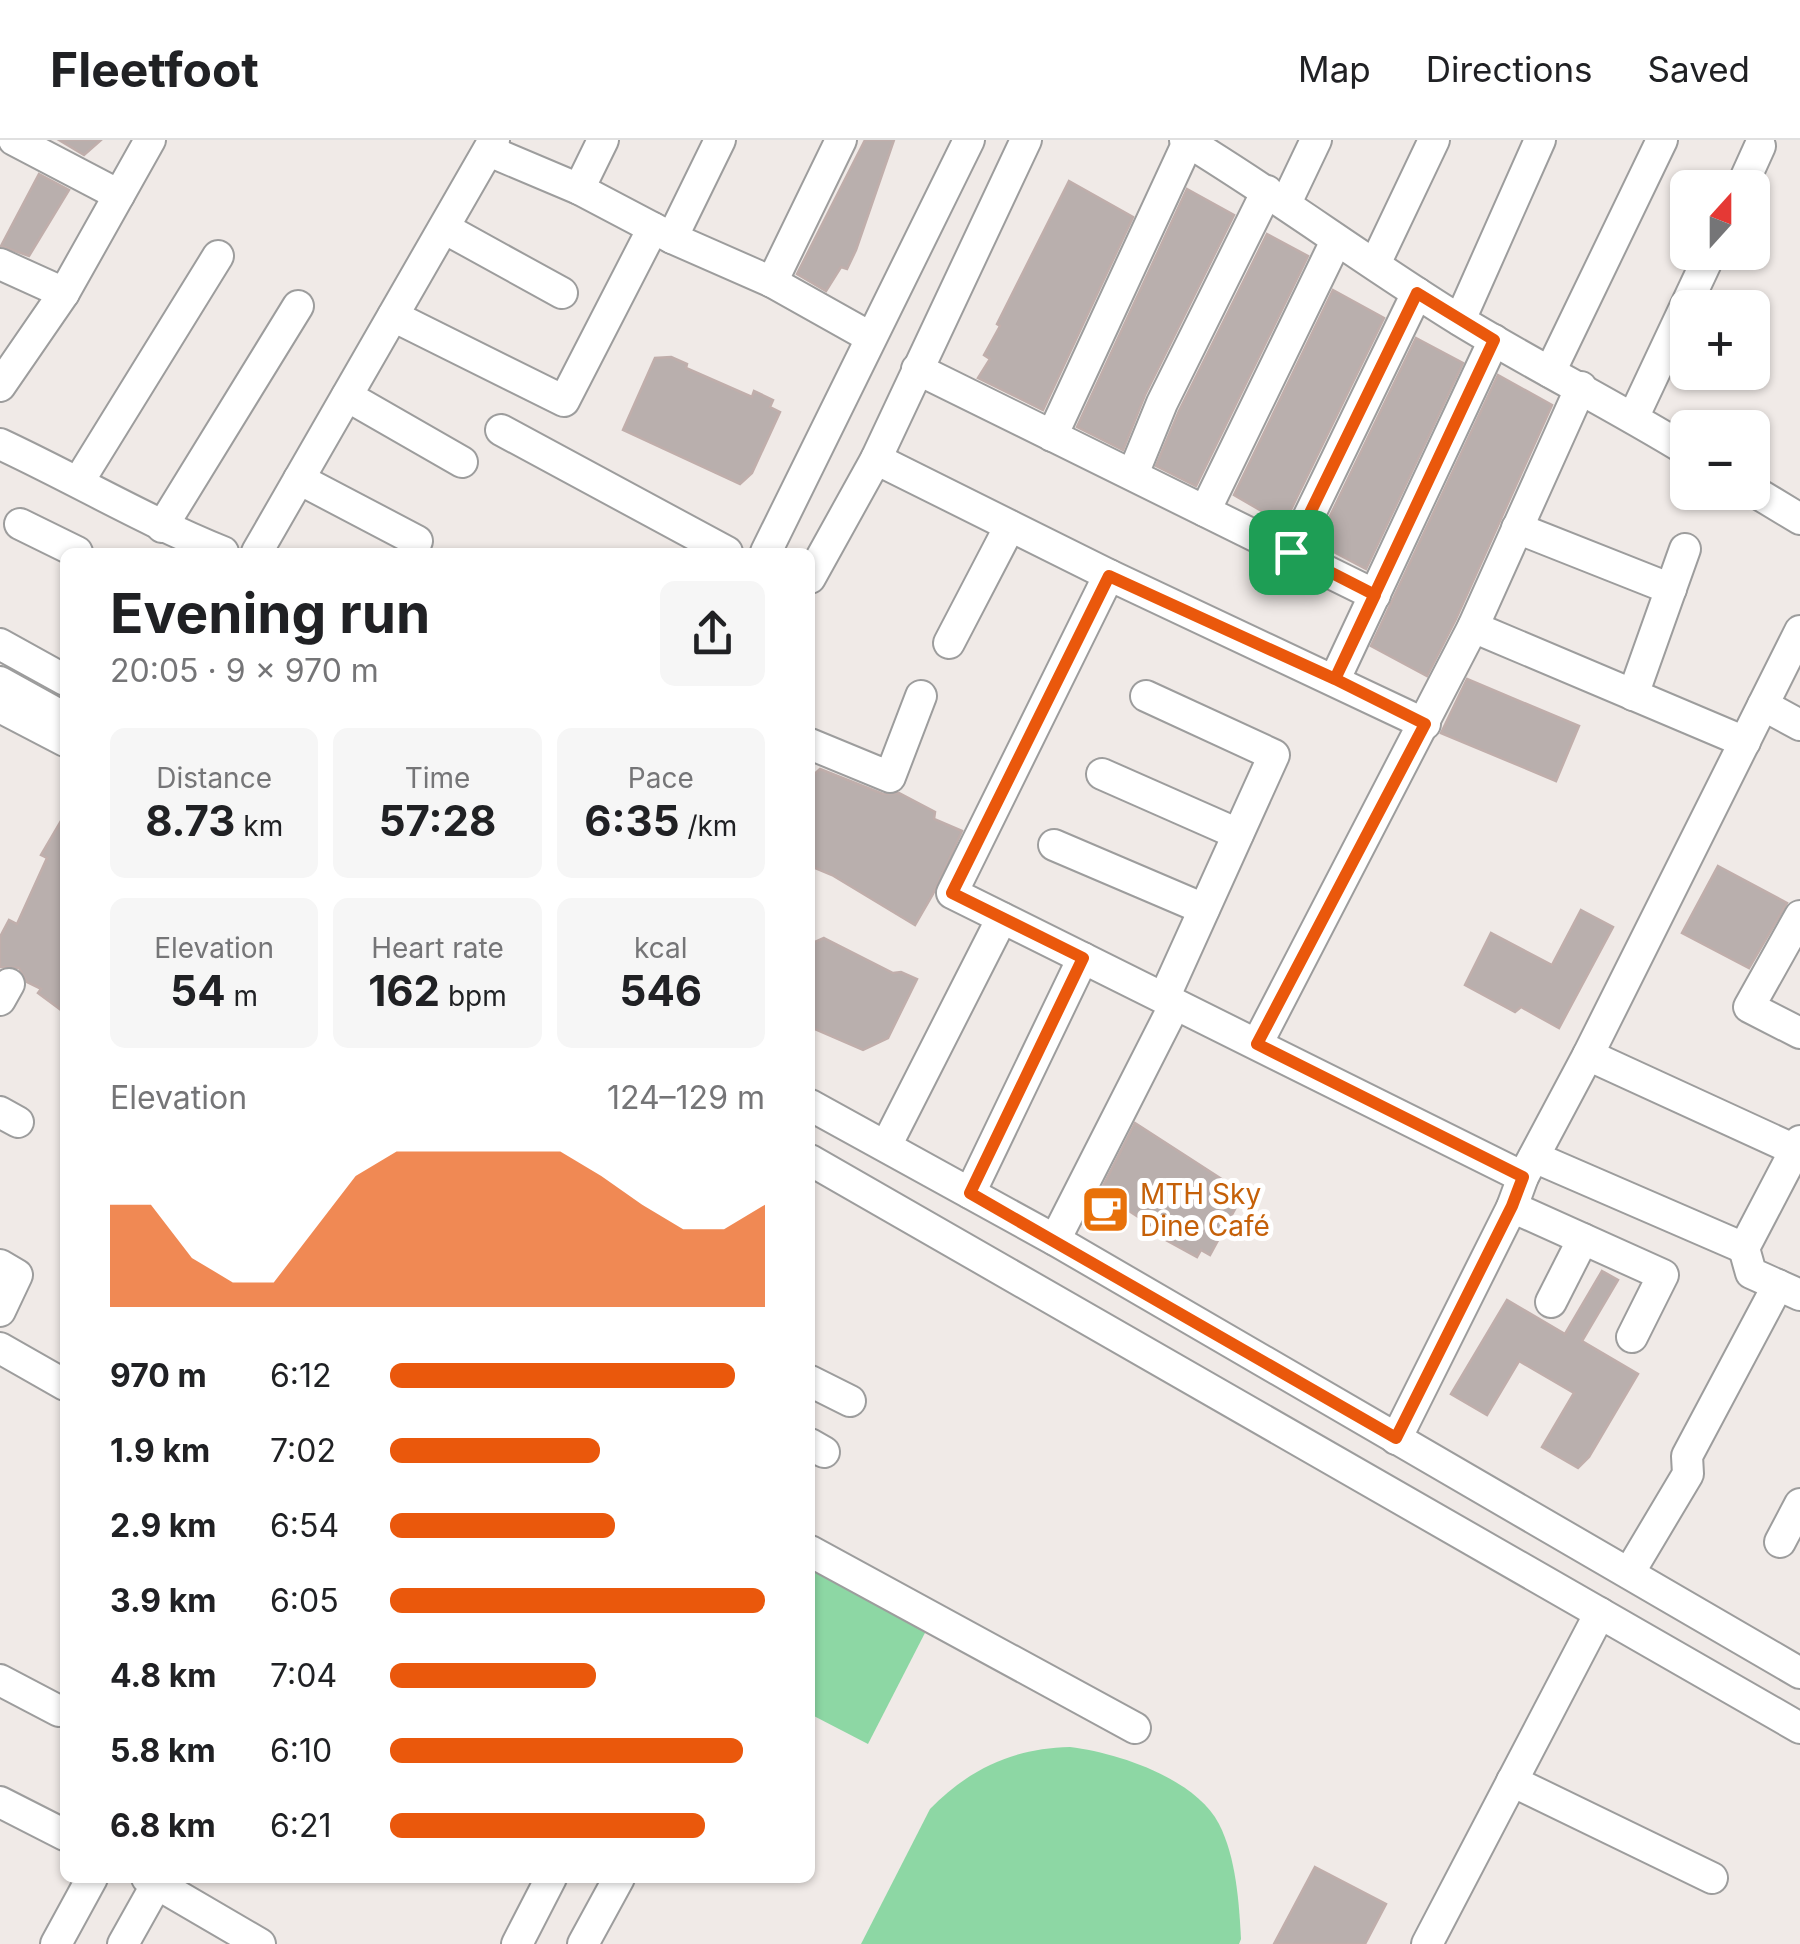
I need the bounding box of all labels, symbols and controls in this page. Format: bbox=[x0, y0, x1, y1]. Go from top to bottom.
text: Fleetfoot bbox=[50, 40, 259, 99]
text: Map bbox=[1298, 48, 1371, 90]
text: Directions bbox=[1426, 48, 1593, 90]
text: Saved bbox=[1648, 48, 1750, 90]
north arrow bbox=[1670, 170, 1770, 270]
map controls bbox=[1670, 170, 1770, 510]
button: + bbox=[1670, 290, 1770, 390]
button: − bbox=[1670, 410, 1770, 510]
pin bbox=[1249, 510, 1334, 595]
icon: arrive bbox=[1264, 525, 1319, 580]
text: Evening run bbox=[110, 580, 430, 646]
button: share bbox=[660, 581, 765, 686]
text: 20:05 · 9 × 970 m bbox=[110, 651, 379, 690]
text: Distance bbox=[156, 761, 272, 795]
text: Time bbox=[405, 761, 470, 795]
text: Pace bbox=[628, 761, 694, 795]
text: 8.73 bbox=[145, 795, 235, 846]
text: 57:28 bbox=[379, 795, 496, 846]
text: 6:35 bbox=[584, 795, 680, 846]
text: km bbox=[235, 809, 283, 843]
text: /km bbox=[680, 809, 737, 843]
text: Elevation bbox=[154, 931, 274, 965]
text: Heart rate bbox=[371, 931, 504, 965]
text: kcal bbox=[634, 931, 688, 965]
text: 54 bbox=[170, 965, 226, 1016]
text: 162 bbox=[368, 965, 440, 1016]
text: 546 bbox=[620, 965, 702, 1016]
text: m bbox=[226, 979, 258, 1013]
text: bpm bbox=[440, 979, 507, 1013]
text: Elevation bbox=[110, 1078, 247, 1117]
text: 124–129 m bbox=[607, 1078, 765, 1117]
place label: MTH Sky Dine Café bbox=[1140, 1177, 1270, 1243]
cafe icon: MTH Sky Dine Café bbox=[1079, 1184, 1131, 1236]
text: 970 m bbox=[110, 1356, 207, 1395]
text: 6:12 bbox=[270, 1356, 332, 1395]
text: 1.9 km bbox=[110, 1431, 210, 1470]
text: 7:02 bbox=[270, 1431, 336, 1470]
text: 2.9 km bbox=[110, 1506, 217, 1545]
text: 6:54 bbox=[270, 1506, 339, 1545]
text: 3.9 km bbox=[110, 1581, 216, 1620]
text: 6:05 bbox=[270, 1581, 339, 1620]
text: 4.8 km bbox=[110, 1656, 217, 1695]
text: 7:04 bbox=[270, 1656, 337, 1695]
text: 5.8 km bbox=[110, 1731, 216, 1770]
text: 6:10 bbox=[270, 1731, 332, 1770]
text: 6.8 km bbox=[110, 1806, 216, 1845]
text: 6:21 bbox=[270, 1806, 332, 1845]

